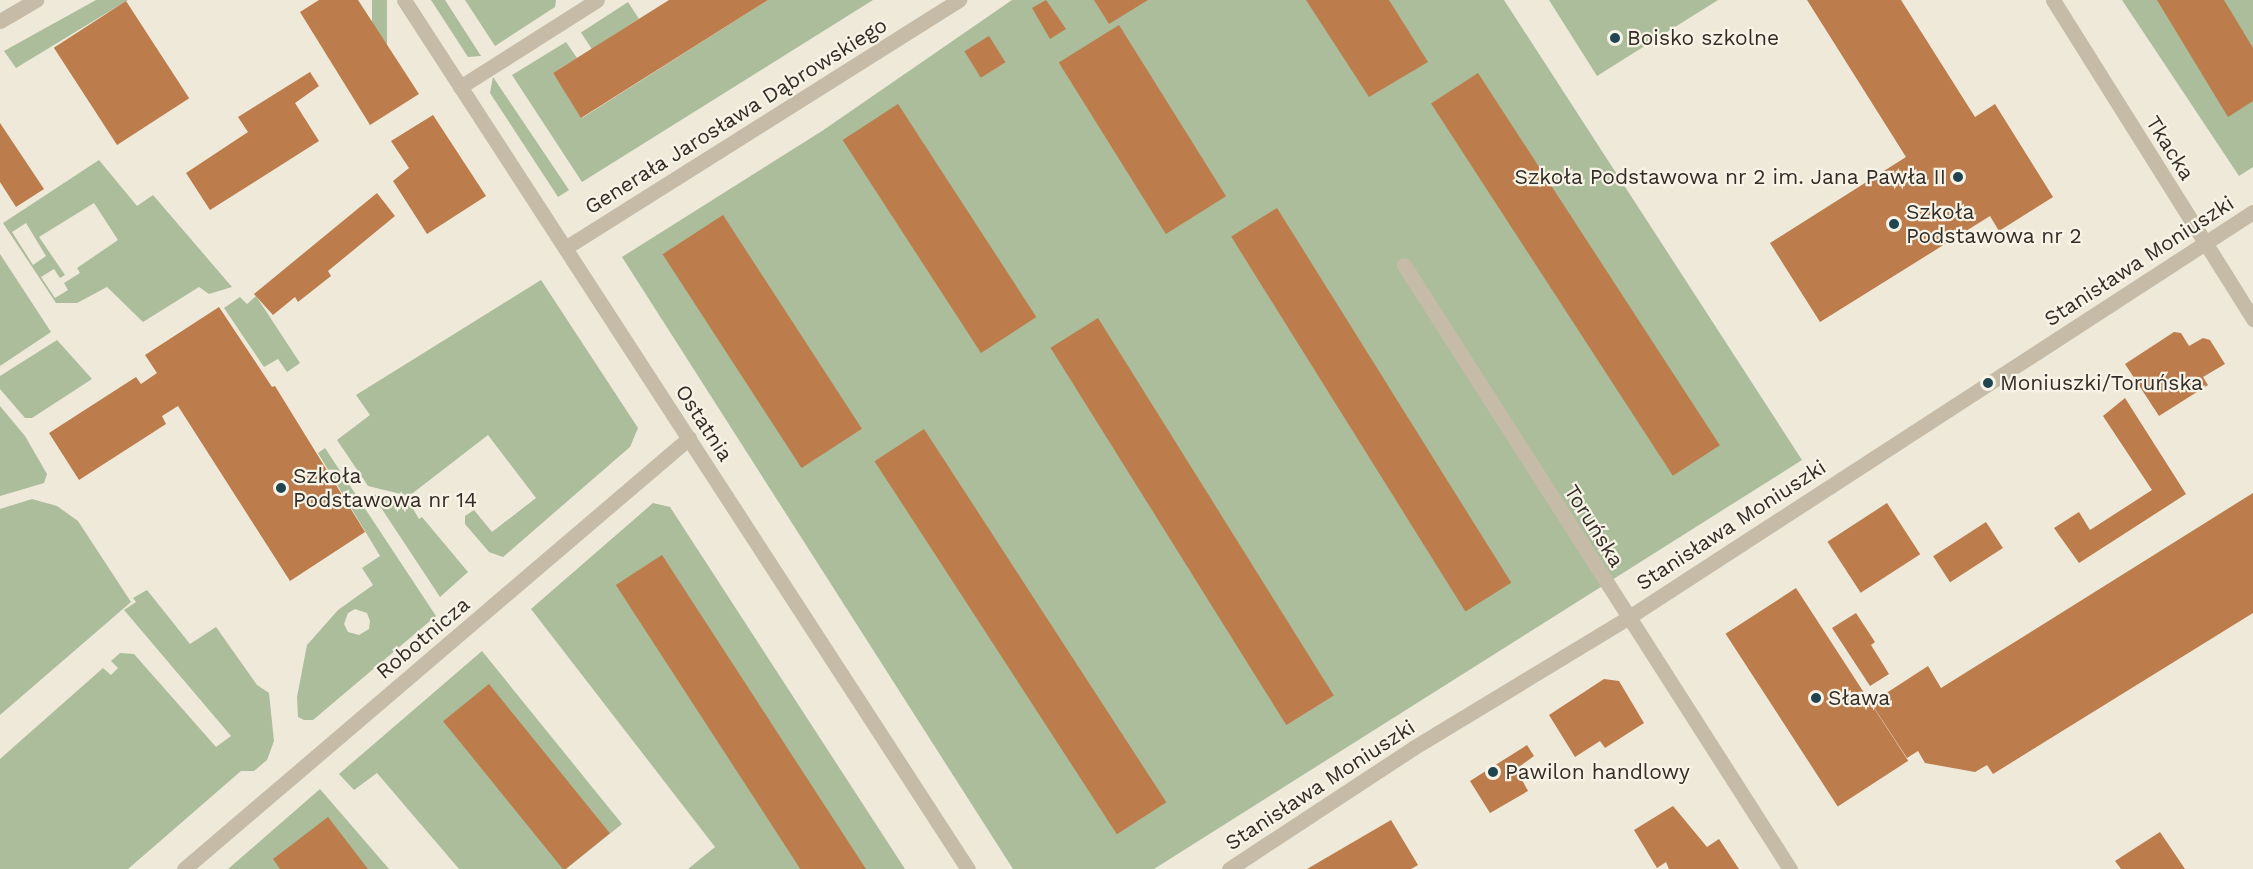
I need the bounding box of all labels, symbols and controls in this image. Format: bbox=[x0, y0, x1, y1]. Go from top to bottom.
street label: Generała Jarosława Dąbrowskiego bbox=[580, 12, 892, 220]
place label: Boisko szkolne bbox=[1627, 25, 1779, 51]
marker: Boisko szkolne bbox=[1608, 31, 1622, 45]
street label: Tkacka bbox=[2140, 111, 2200, 185]
place label: Szkoła Podstawowa nr 2 im. Jana Pawła II bbox=[1512, 164, 1946, 190]
marker: Szkoła Podstawowa nr 2 im. Jana Pawła II bbox=[1951, 170, 1965, 184]
street label: Stanisława Moniuszki bbox=[2039, 190, 2239, 332]
place label: Szkoła Podstawowa nr 2 bbox=[1906, 199, 2083, 249]
marker: Szkoła Podstawowa nr 2 bbox=[1887, 217, 1901, 231]
place label: Moniuszki/Toruńska bbox=[2000, 370, 2203, 396]
marker: Moniuszki/Toruńska bbox=[1981, 376, 1995, 390]
street label: Ostatnia bbox=[670, 380, 738, 466]
street label: Stanisława Moniuszki bbox=[1631, 454, 1831, 596]
place label: Szkoła Podstawowa nr 14 bbox=[293, 463, 479, 513]
street label: Toruńska bbox=[1559, 480, 1629, 572]
marker: Szkoła Podstawowa nr 14 bbox=[274, 481, 288, 495]
street label: Robotnicza bbox=[371, 592, 475, 684]
place label: Sława bbox=[1828, 685, 1890, 711]
marker: Sława bbox=[1809, 691, 1823, 705]
street label: Stanisława Moniuszki bbox=[1220, 714, 1420, 856]
place label: Pawilon handlowy bbox=[1505, 759, 1690, 785]
marker: Pawilon handlowy bbox=[1486, 765, 1500, 779]

